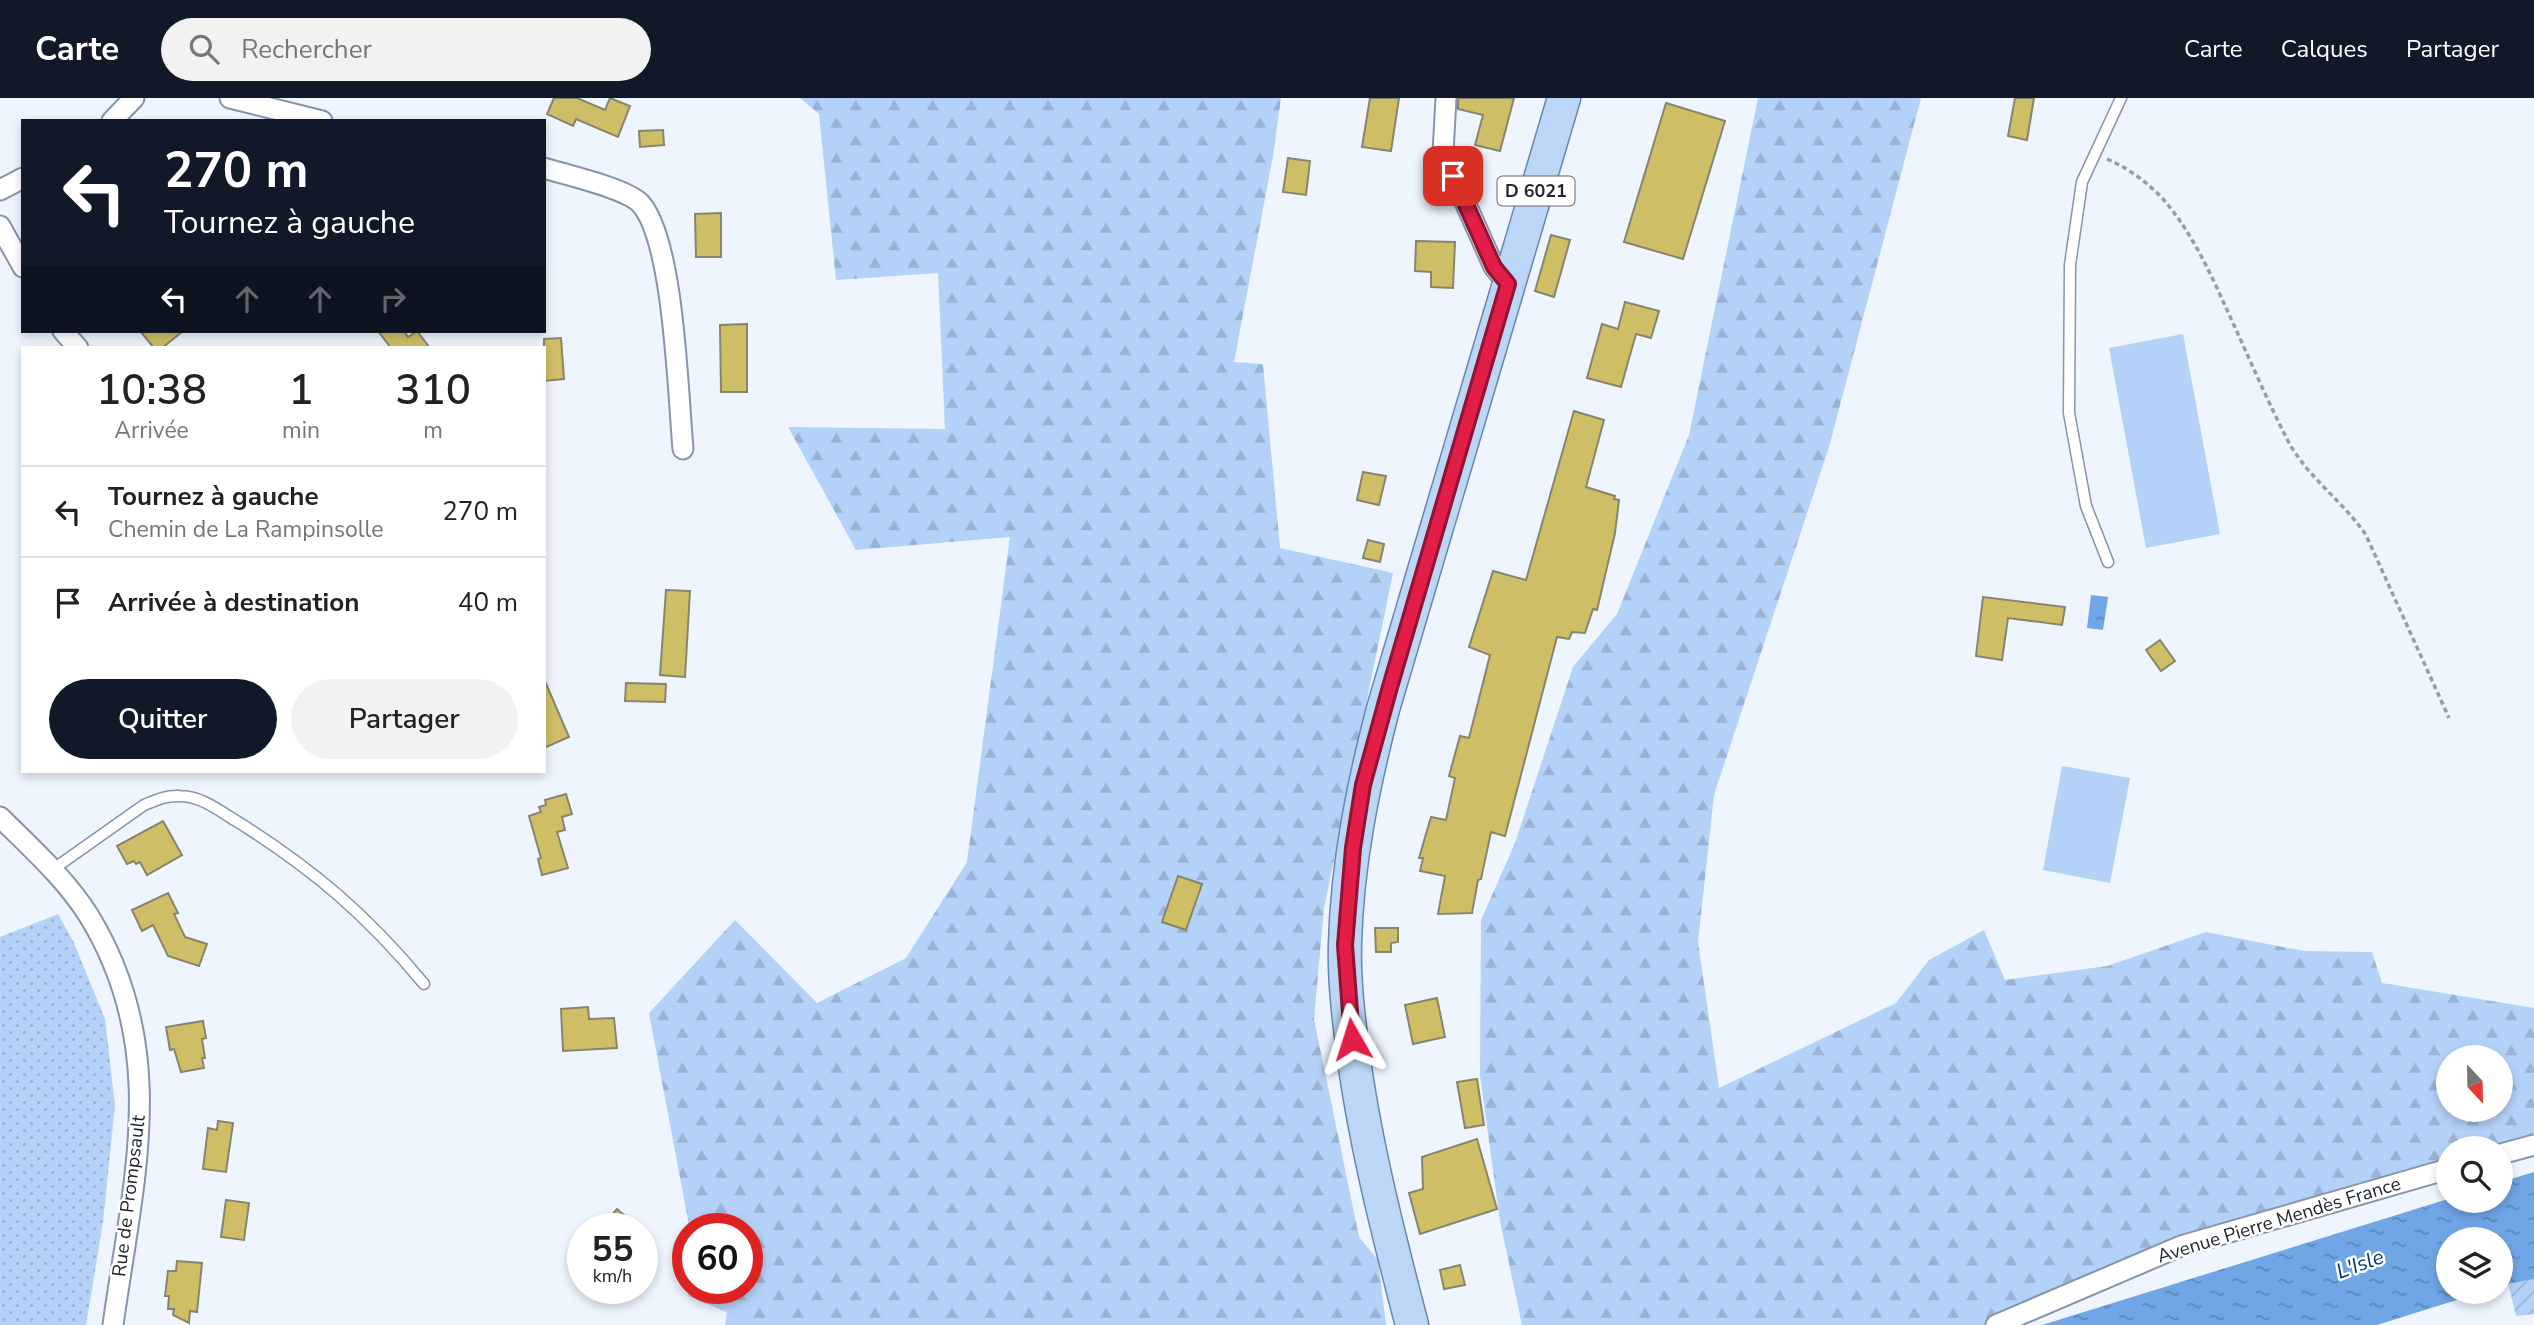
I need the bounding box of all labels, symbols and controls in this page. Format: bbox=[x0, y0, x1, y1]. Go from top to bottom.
search box bbox=[161, 18, 651, 81]
text: Carte bbox=[35, 27, 119, 72]
icon: search bbox=[185, 30, 223, 68]
text: Rechercher bbox=[241, 32, 372, 67]
text: Carte bbox=[2184, 33, 2243, 65]
text: Calques bbox=[2281, 33, 2368, 65]
text: Partager bbox=[2406, 33, 2499, 65]
text: 270 m bbox=[164, 137, 308, 204]
pin bbox=[1423, 146, 1483, 206]
icon: left bbox=[49, 147, 140, 238]
icon: arrive bbox=[1434, 157, 1472, 195]
road number: D 6021 bbox=[1498, 176, 1574, 206]
text: Tournez à gauche bbox=[164, 201, 415, 244]
icon: left bbox=[155, 280, 193, 318]
icon: ahead bbox=[228, 280, 266, 318]
icon: ahead bbox=[301, 280, 339, 318]
icon: right bbox=[374, 280, 412, 318]
text: 10:38 bbox=[96, 362, 207, 419]
text: 1 bbox=[288, 362, 314, 419]
text: 310 bbox=[395, 362, 471, 419]
text: Arrivée bbox=[114, 415, 189, 446]
text: min bbox=[282, 415, 320, 446]
text: m bbox=[423, 415, 443, 446]
text: Tournez à gauche bbox=[108, 479, 319, 514]
icon: left bbox=[49, 493, 87, 531]
text: 270 m bbox=[442, 494, 518, 529]
text: Chemin de La Rampinsolle bbox=[108, 514, 384, 545]
icon: arrive bbox=[49, 584, 87, 622]
text: Arrivée à destination bbox=[108, 585, 359, 620]
text: 40 m bbox=[458, 585, 518, 620]
button: Quitter bbox=[49, 679, 277, 759]
button: Partager bbox=[291, 679, 518, 759]
position arrow bbox=[1315, 1002, 1389, 1076]
north arrow bbox=[2436, 1045, 2513, 1122]
map controls bbox=[2436, 1045, 2513, 1304]
street label: Rue de Prompsault bbox=[106, 1113, 152, 1278]
button: search bbox=[2436, 1136, 2513, 1213]
street label: Avenue Pierre Mendès France bbox=[2154, 1171, 2404, 1269]
speed limit sign: 60 bbox=[672, 1213, 763, 1304]
text: 55 bbox=[591, 1226, 634, 1273]
button: layers bbox=[2436, 1227, 2513, 1304]
water label: L'Isle bbox=[2332, 1242, 2388, 1286]
text: km/h bbox=[593, 1264, 632, 1288]

